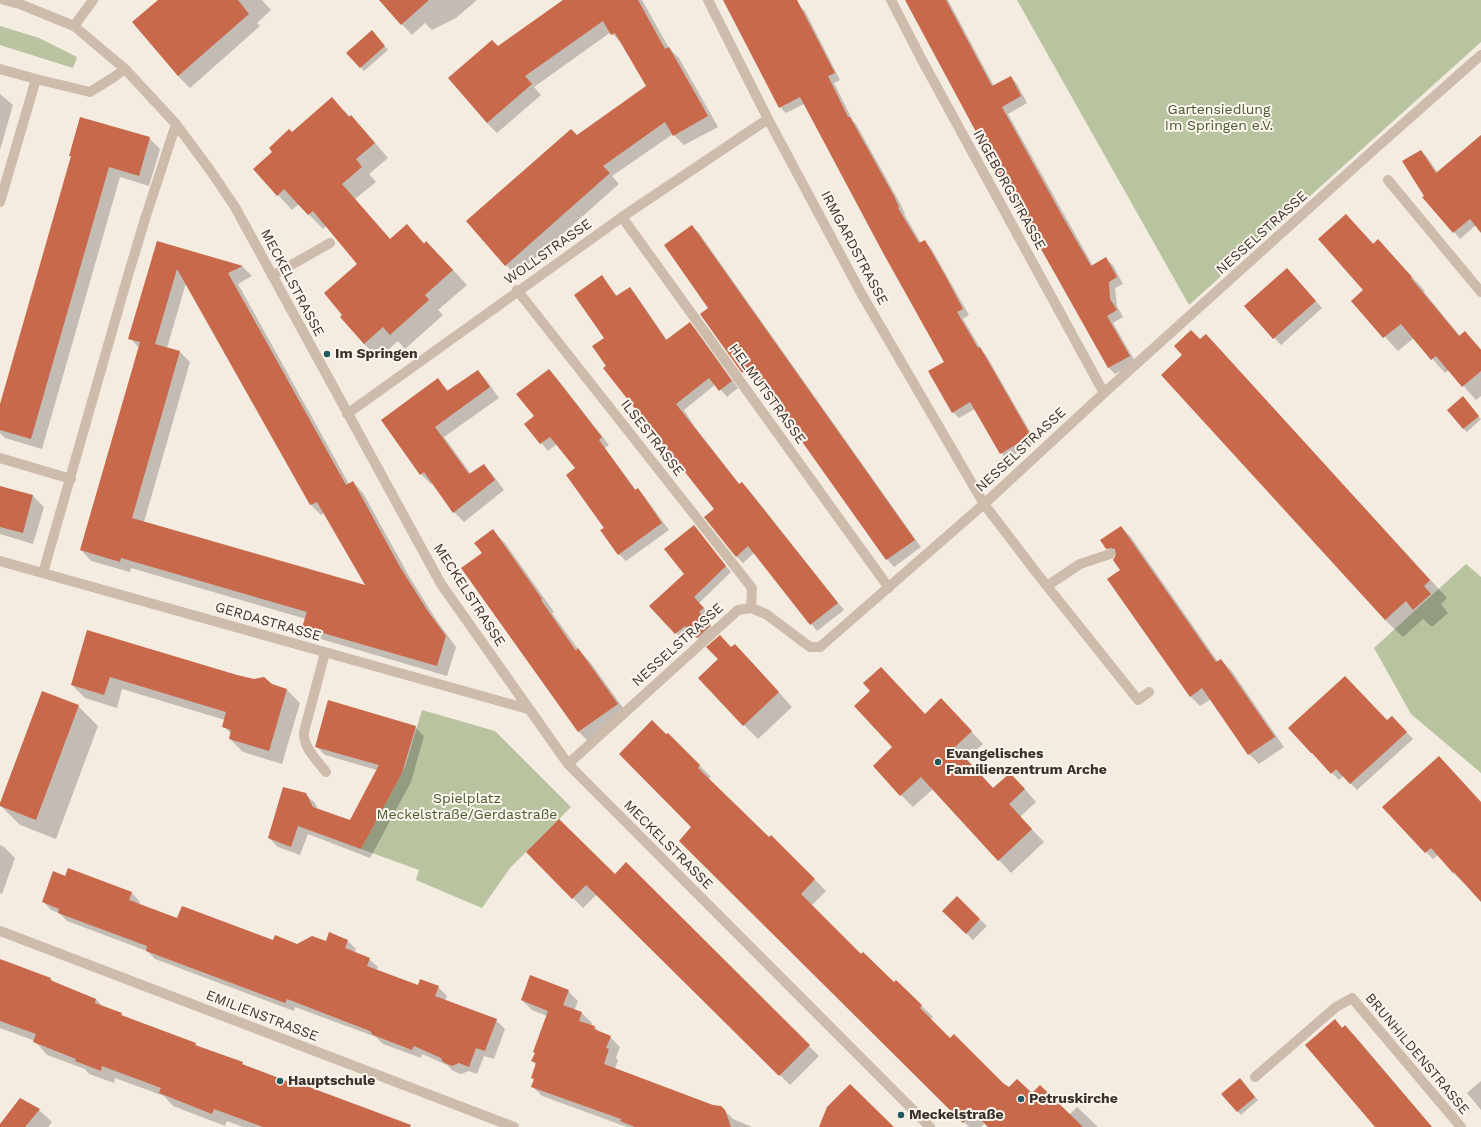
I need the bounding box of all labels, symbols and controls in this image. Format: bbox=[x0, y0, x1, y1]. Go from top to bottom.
park label: Gartensiedlung Im Springen e.V. bbox=[1165, 102, 1273, 134]
street label: INGEBORGSTRASSE bbox=[969, 127, 1049, 253]
street label: IRMGARDSTRASSE bbox=[817, 188, 891, 308]
street label: NESSELSTRASSE bbox=[1213, 188, 1311, 278]
street label: WOLLSTRASSE bbox=[501, 216, 595, 288]
street label: MECKELSTRASSE bbox=[257, 226, 327, 340]
street label: HELMUTSTRASSE bbox=[725, 341, 809, 447]
place label: Im Springen bbox=[335, 346, 418, 362]
marker: Im Springen bbox=[322, 349, 332, 359]
street label: ILSESTRASSE bbox=[617, 396, 687, 480]
street label: NESSELSTRASSE bbox=[973, 404, 1069, 496]
street label: MECKELSTRASSE bbox=[430, 540, 508, 650]
street label: GERDASTRASSE bbox=[213, 599, 323, 645]
street label: NESSELSTRASSE bbox=[629, 600, 727, 690]
place label: Evangelisches Familienzentrum Arche bbox=[946, 746, 1107, 778]
marker: Evangelisches Familienzentrum Arche bbox=[933, 757, 943, 767]
park label: Spielplatz Meckelstraße/Gerdastraße bbox=[377, 791, 557, 824]
street label: MECKELSTRASSE bbox=[620, 797, 716, 893]
street label: EMILIENSTRASSE bbox=[203, 987, 321, 1045]
street label: BRUNHILDENSTRASSE bbox=[1361, 990, 1473, 1118]
place label: Hauptschule bbox=[288, 1073, 375, 1089]
marker: Hauptschule bbox=[275, 1076, 285, 1086]
place label: Petruskirche bbox=[1029, 1091, 1118, 1107]
marker: Petruskirche bbox=[1016, 1094, 1026, 1104]
place label: Meckelstraße bbox=[909, 1107, 1004, 1123]
marker: Meckelstraße bbox=[896, 1110, 906, 1120]

